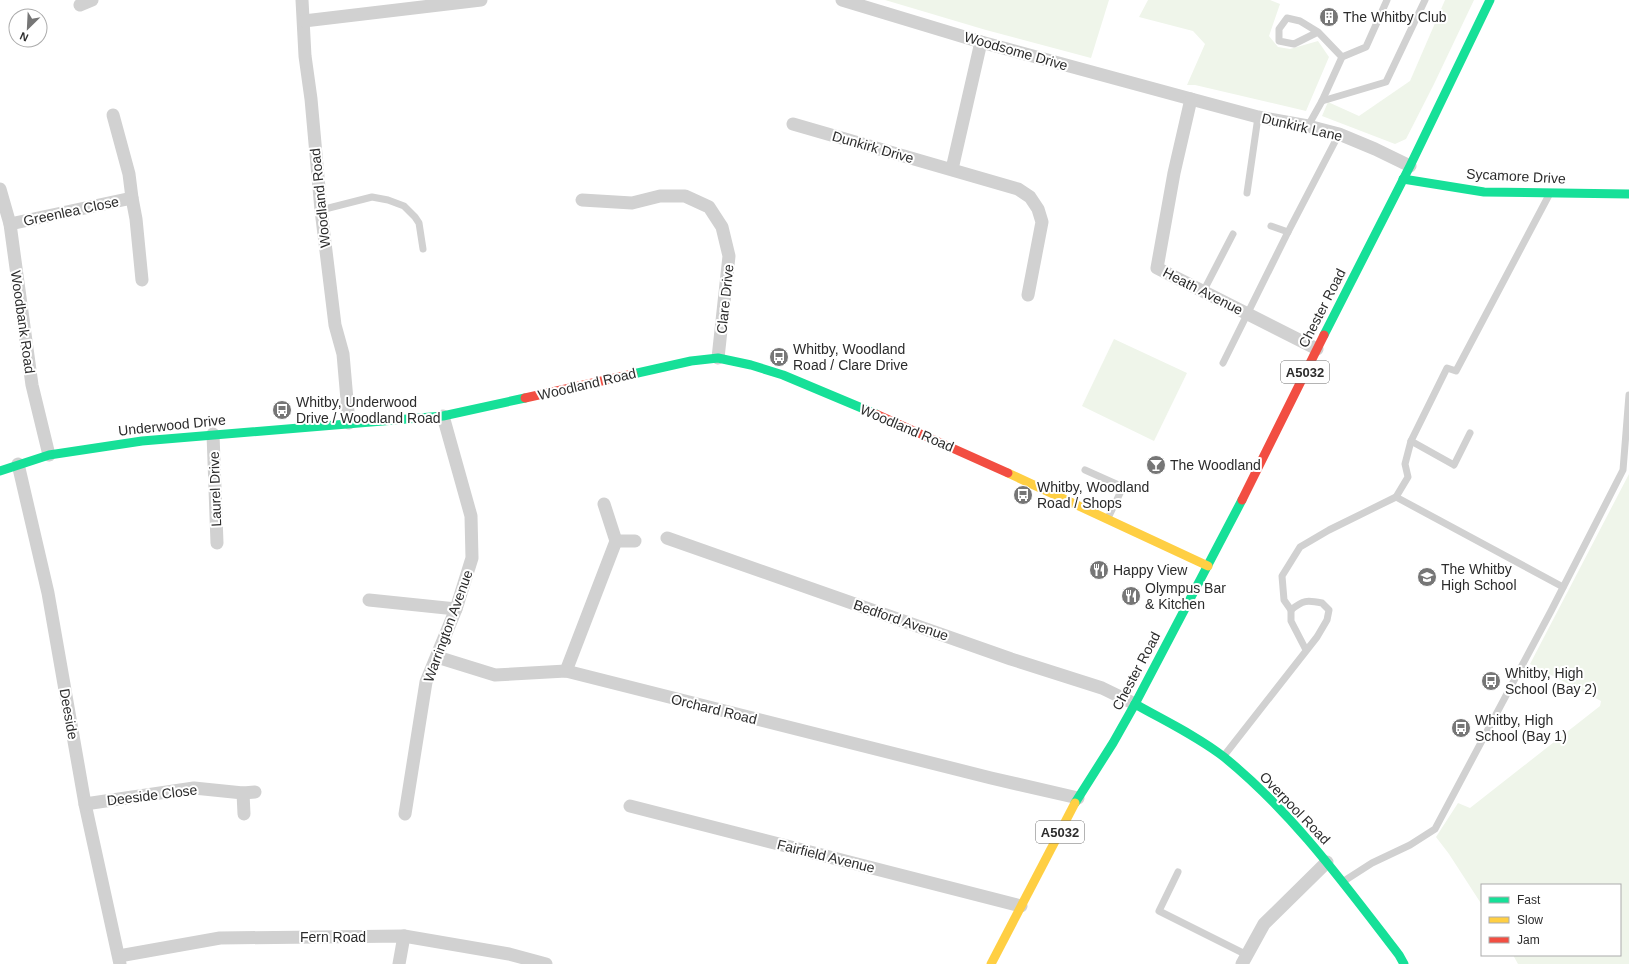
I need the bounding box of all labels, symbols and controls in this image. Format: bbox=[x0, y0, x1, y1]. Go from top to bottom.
building icon: The Whitby Club bbox=[1318, 6, 1340, 28]
north arrow bbox=[8, 8, 48, 48]
place label: The Whitby Club bbox=[1343, 9, 1447, 25]
street label: Woodsome Drive bbox=[962, 29, 1070, 74]
text: N bbox=[18, 30, 30, 44]
street label: Dunkirk Lane bbox=[1260, 110, 1344, 144]
street label: Dunkirk Drive bbox=[830, 128, 916, 166]
street label: Woodland Road bbox=[307, 147, 333, 249]
street label: Sycamore Drive bbox=[1466, 165, 1566, 187]
street label: Greenlea Close bbox=[22, 193, 120, 229]
street label: Clare Drive bbox=[713, 263, 737, 335]
street label: Heath Avenue bbox=[1160, 264, 1246, 318]
street label: Chester Road bbox=[1295, 266, 1349, 350]
street label: Woodbank Road bbox=[8, 269, 38, 375]
place label: Whitby, Woodland Road / Clare Drive bbox=[793, 341, 908, 373]
bus stop icon: Whitby, Woodland Road / Clare Drive bbox=[768, 346, 790, 368]
road number: A5032 bbox=[1281, 361, 1329, 383]
street label: Woodland Road bbox=[536, 365, 638, 403]
place label: Whitby, Underwood Drive / Woodland Road bbox=[296, 394, 440, 426]
bus stop icon: Whitby, Underwood Drive / Woodland Road bbox=[271, 399, 293, 421]
street label: Woodland Road bbox=[858, 401, 956, 455]
street label: Underwood Drive bbox=[117, 411, 227, 439]
street label: Laurel Drive bbox=[206, 451, 224, 527]
bar icon: The Woodland bbox=[1145, 454, 1167, 476]
place label: The Woodland bbox=[1170, 457, 1261, 473]
place label: Whitby, Woodland Road / Shops bbox=[1037, 479, 1149, 511]
bus stop icon: Whitby, Woodland Road / Shops bbox=[1012, 484, 1034, 506]
restaurant icon: Happy View bbox=[1088, 559, 1110, 581]
place label: The Whitby High School bbox=[1441, 561, 1517, 593]
place label: Happy View bbox=[1113, 562, 1188, 578]
school or university icon: The Whitby High School bbox=[1416, 566, 1438, 588]
street label: Warrington Avenue bbox=[420, 567, 476, 684]
place label: Olympus Bar & Kitchen bbox=[1145, 580, 1226, 612]
restaurant icon: Olympus Bar & Kitchen bbox=[1120, 585, 1142, 607]
street label: Bedford Avenue bbox=[851, 596, 951, 644]
street label: Chester Road bbox=[1109, 629, 1163, 713]
place label: Whitby, High School (Bay 2) bbox=[1505, 665, 1597, 697]
bus stop icon: Whitby, High School (Bay 2) bbox=[1480, 670, 1502, 692]
street label: Deeside bbox=[57, 687, 81, 741]
street label: Orchard Road bbox=[669, 691, 759, 727]
place label: Whitby, High School (Bay 1) bbox=[1475, 712, 1567, 744]
bus stop icon: Whitby, High School (Bay 1) bbox=[1450, 717, 1472, 739]
street label: Overpool Road bbox=[1257, 769, 1333, 847]
street label: Deeside Close bbox=[106, 781, 198, 808]
road number: A5032 bbox=[1036, 821, 1084, 843]
street label: Fairfield Avenue bbox=[775, 836, 877, 876]
legend bbox=[1481, 884, 1621, 956]
text: Fast bbox=[1517, 893, 1541, 907]
text: Slow bbox=[1517, 913, 1543, 927]
street label: Fern Road bbox=[300, 929, 366, 945]
text: Jam bbox=[1517, 933, 1540, 947]

